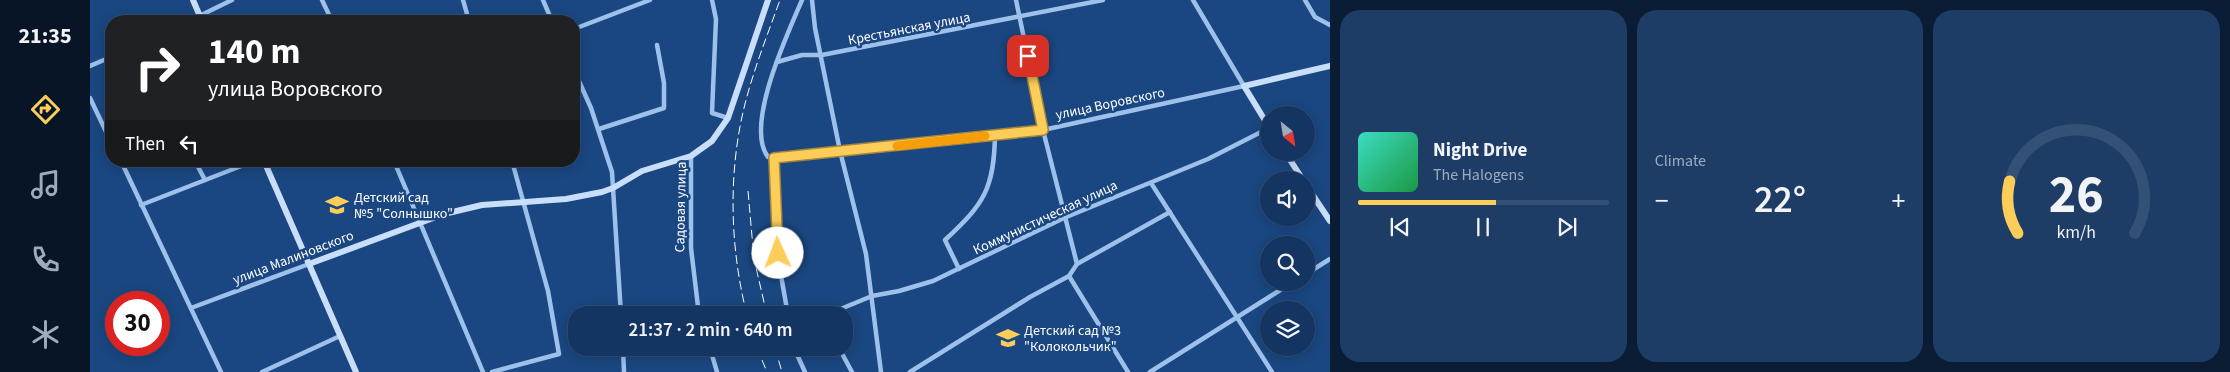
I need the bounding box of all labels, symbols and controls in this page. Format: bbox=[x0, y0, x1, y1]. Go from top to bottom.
street label: Крестьянская улица bbox=[846, 7, 972, 51]
text: 21:35 bbox=[18, 20, 72, 52]
text: 140 m bbox=[208, 27, 300, 77]
icon: right bbox=[125, 35, 190, 100]
pin bbox=[1007, 35, 1049, 77]
icon: arrive bbox=[1014, 42, 1042, 70]
text: улица Воровского bbox=[208, 73, 383, 105]
street label: улица Воровского bbox=[1054, 83, 1167, 125]
icon: directions bbox=[28, 92, 63, 127]
north arrow bbox=[1260, 106, 1315, 161]
map controls bbox=[1260, 106, 1315, 356]
icon: left bbox=[175, 130, 203, 158]
text: Then bbox=[125, 131, 165, 158]
text: Night Drive bbox=[1433, 137, 1527, 164]
text: Climate bbox=[1655, 150, 1706, 172]
text: 26 bbox=[2049, 159, 2104, 233]
street label: Садовая улица bbox=[670, 161, 692, 253]
text: The Halogens bbox=[1433, 164, 1524, 186]
icon: music bbox=[28, 167, 63, 202]
button: sound bbox=[1260, 171, 1315, 226]
text: 22° bbox=[1754, 173, 1806, 227]
street label: Коммунистическая улица bbox=[970, 176, 1121, 260]
text: − bbox=[1655, 181, 1669, 221]
text: + bbox=[1891, 181, 1905, 221]
place label: Детский сад №5 "Солнышко" bbox=[354, 188, 453, 224]
school or university icon: Детский сад №5 "Солнышко" bbox=[324, 192, 350, 218]
icon: previous bbox=[1386, 213, 1414, 241]
icon: pause bbox=[1469, 213, 1497, 241]
icon: next bbox=[1553, 213, 1581, 241]
text: km/h bbox=[2057, 220, 2096, 245]
street label: улица Малиновского bbox=[230, 226, 357, 290]
position arrow bbox=[751, 226, 803, 278]
button: search bbox=[1260, 236, 1315, 291]
icon: phone bbox=[28, 242, 63, 277]
speed limit sign: 30 bbox=[105, 291, 170, 356]
button: layers bbox=[1260, 301, 1315, 356]
icon: climate bbox=[28, 317, 63, 352]
text: 21:37 · 2 min · 640 m bbox=[628, 317, 793, 344]
place label: Детский сад №3 "Колокольчик" bbox=[1024, 321, 1121, 357]
school or university icon: Детский сад №3 "Колокольчик" bbox=[995, 325, 1021, 351]

